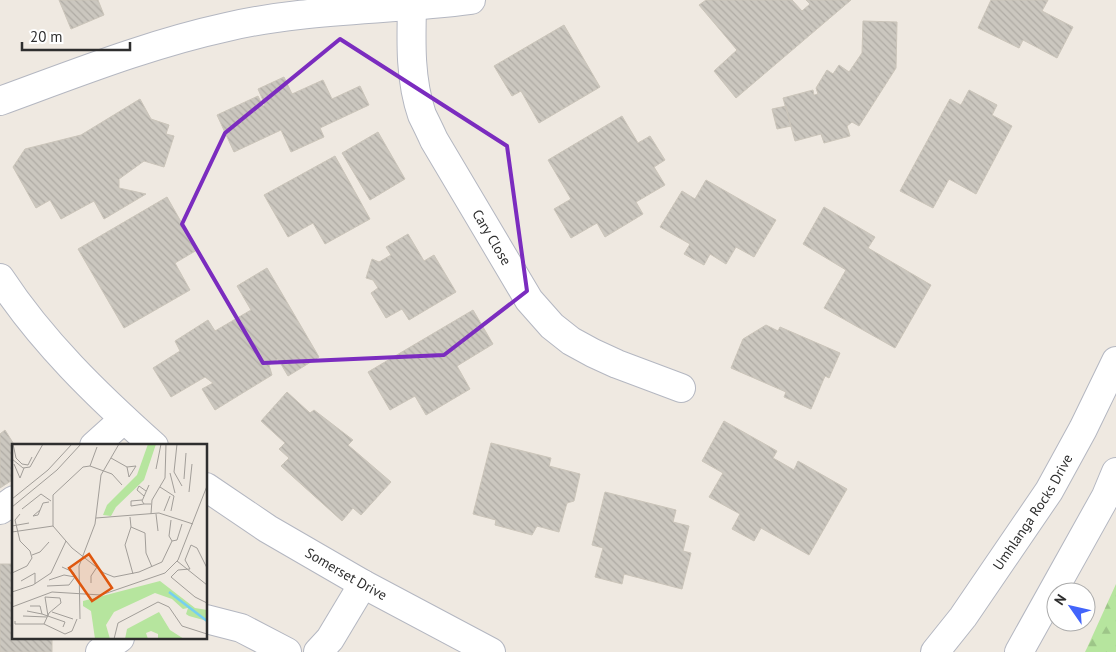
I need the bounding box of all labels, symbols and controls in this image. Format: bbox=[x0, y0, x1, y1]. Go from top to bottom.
scale bar bbox=[22, 20, 130, 52]
text: 20 m bbox=[30, 27, 63, 46]
street label: Cary Close bbox=[468, 206, 515, 269]
inset map bbox=[12, 444, 208, 640]
street label: Umhlanga Rocks Drive bbox=[989, 451, 1077, 573]
street label: Somerset Drive bbox=[302, 544, 390, 604]
north arrow bbox=[1046, 582, 1096, 632]
text: N bbox=[1050, 591, 1070, 609]

